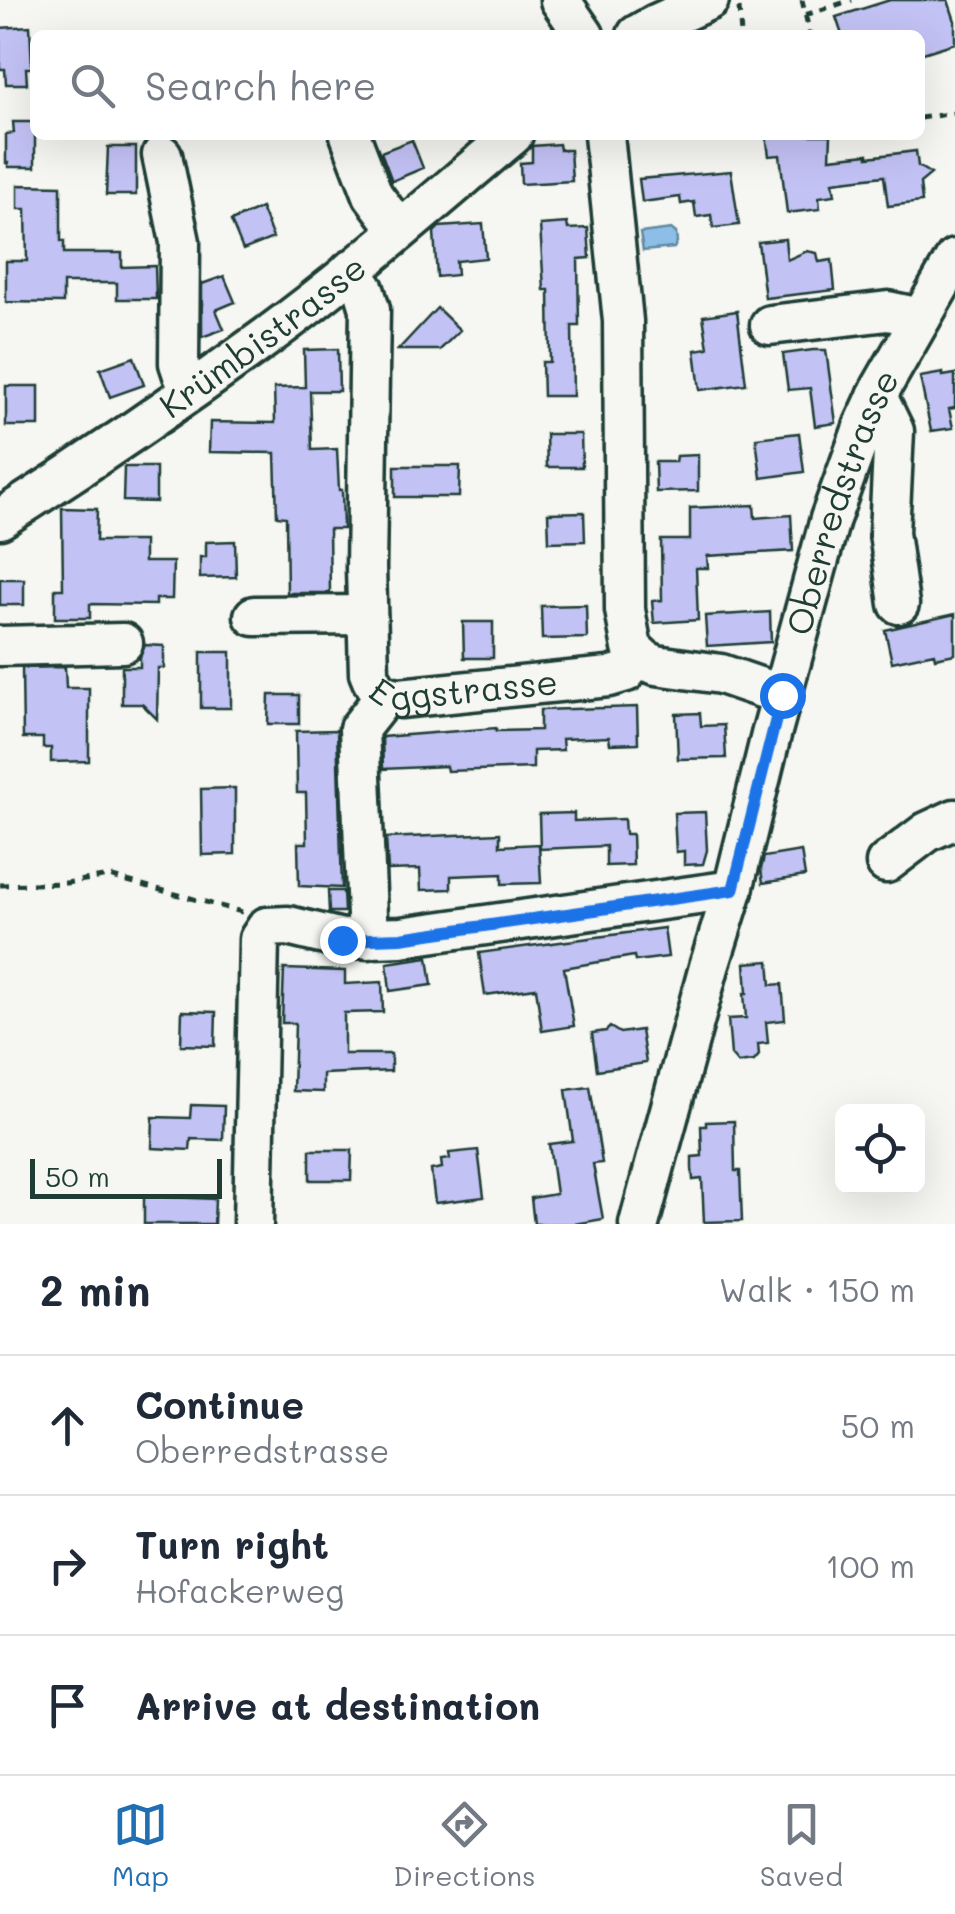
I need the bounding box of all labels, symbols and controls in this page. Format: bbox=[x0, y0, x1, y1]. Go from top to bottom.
search box bbox=[30, 30, 925, 140]
icon: search bbox=[65, 58, 120, 113]
text: Search here bbox=[145, 60, 376, 110]
street label: Krümbistrasse bbox=[150, 243, 375, 427]
street label: Oberredstrasse bbox=[774, 360, 908, 640]
street label: Eggstrasse bbox=[361, 657, 560, 720]
route start bbox=[760, 673, 806, 719]
route end bbox=[320, 918, 366, 964]
map controls bbox=[835, 1104, 925, 1194]
button: locate bbox=[835, 1104, 925, 1194]
scale bar bbox=[30, 1154, 222, 1198]
text: 50 m bbox=[45, 1158, 110, 1194]
text: 2 min bbox=[40, 1262, 150, 1317]
text: Walk · 150 m bbox=[719, 1268, 915, 1310]
text: Continue bbox=[135, 1379, 304, 1429]
icon: ahead bbox=[40, 1398, 95, 1453]
text: 50 m bbox=[841, 1404, 915, 1446]
text: Oberredstrasse bbox=[135, 1429, 389, 1471]
text: Turn right bbox=[135, 1519, 329, 1569]
icon: right bbox=[40, 1538, 95, 1593]
text: 100 m bbox=[825, 1544, 915, 1586]
text: Hofackerweg bbox=[135, 1569, 344, 1611]
icon: arrive bbox=[40, 1678, 95, 1733]
text: Arrive at destination bbox=[135, 1680, 540, 1730]
tab: Map bbox=[112, 1797, 169, 1893]
tab: Directions bbox=[393, 1797, 536, 1893]
tab: Saved bbox=[760, 1797, 843, 1893]

